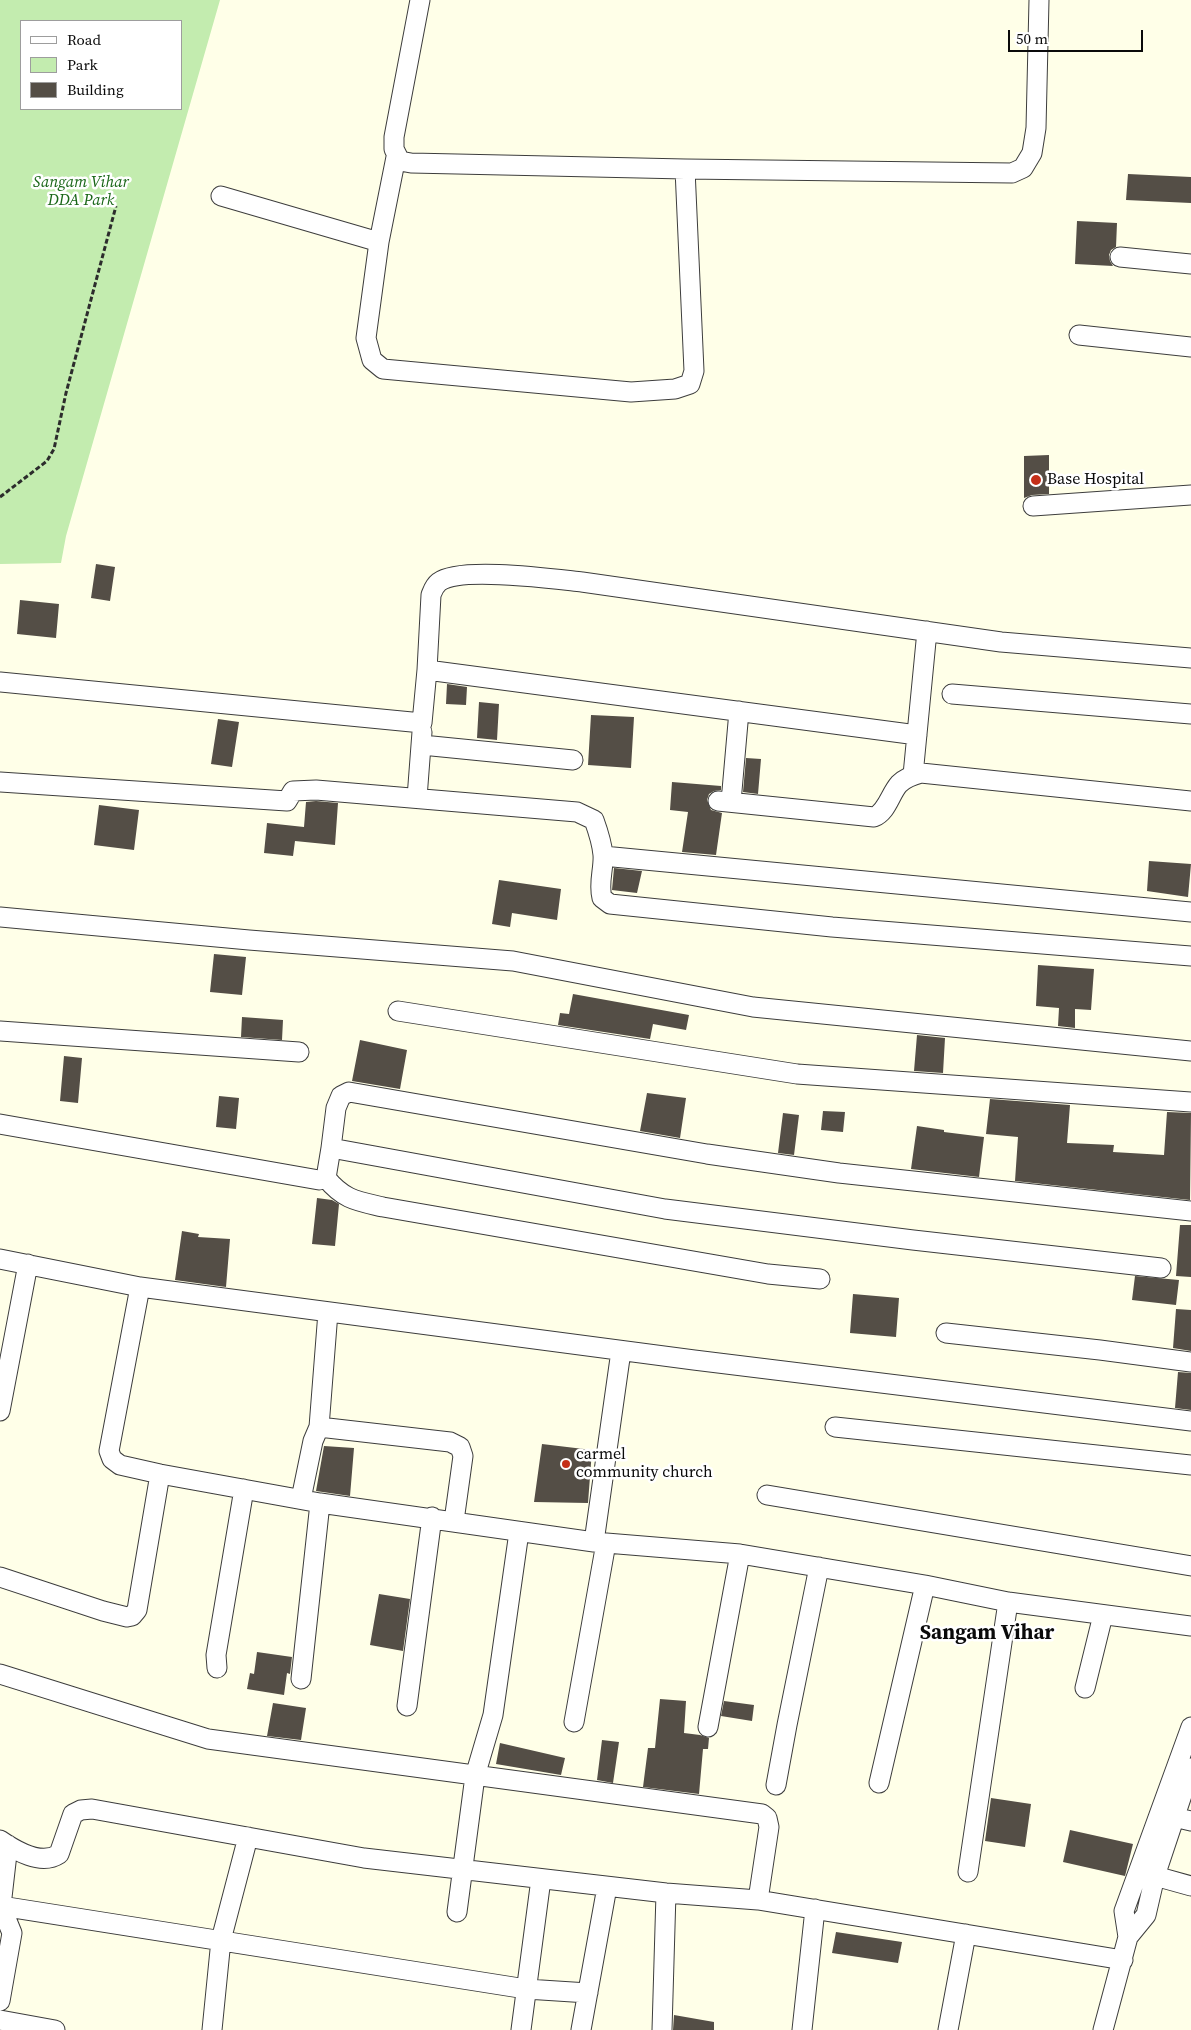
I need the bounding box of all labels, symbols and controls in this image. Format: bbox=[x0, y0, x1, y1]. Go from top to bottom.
legend bbox=[20, 20, 182, 110]
scale bar bbox=[1011, 20, 1146, 52]
text: 50 m bbox=[1016, 28, 1048, 49]
text: Road bbox=[67, 29, 101, 50]
text: Park bbox=[67, 54, 98, 75]
text: Building bbox=[67, 79, 124, 100]
park label: Sangam Vihar DDA Park bbox=[33, 173, 129, 211]
place label: Base Hospital bbox=[1047, 470, 1144, 490]
marker: Base Hospital bbox=[1029, 473, 1043, 487]
place label: carmel community church bbox=[576, 1445, 713, 1483]
marker: carmel community church bbox=[560, 1458, 572, 1470]
district label: Sangam Vihar bbox=[920, 1621, 1054, 1647]

